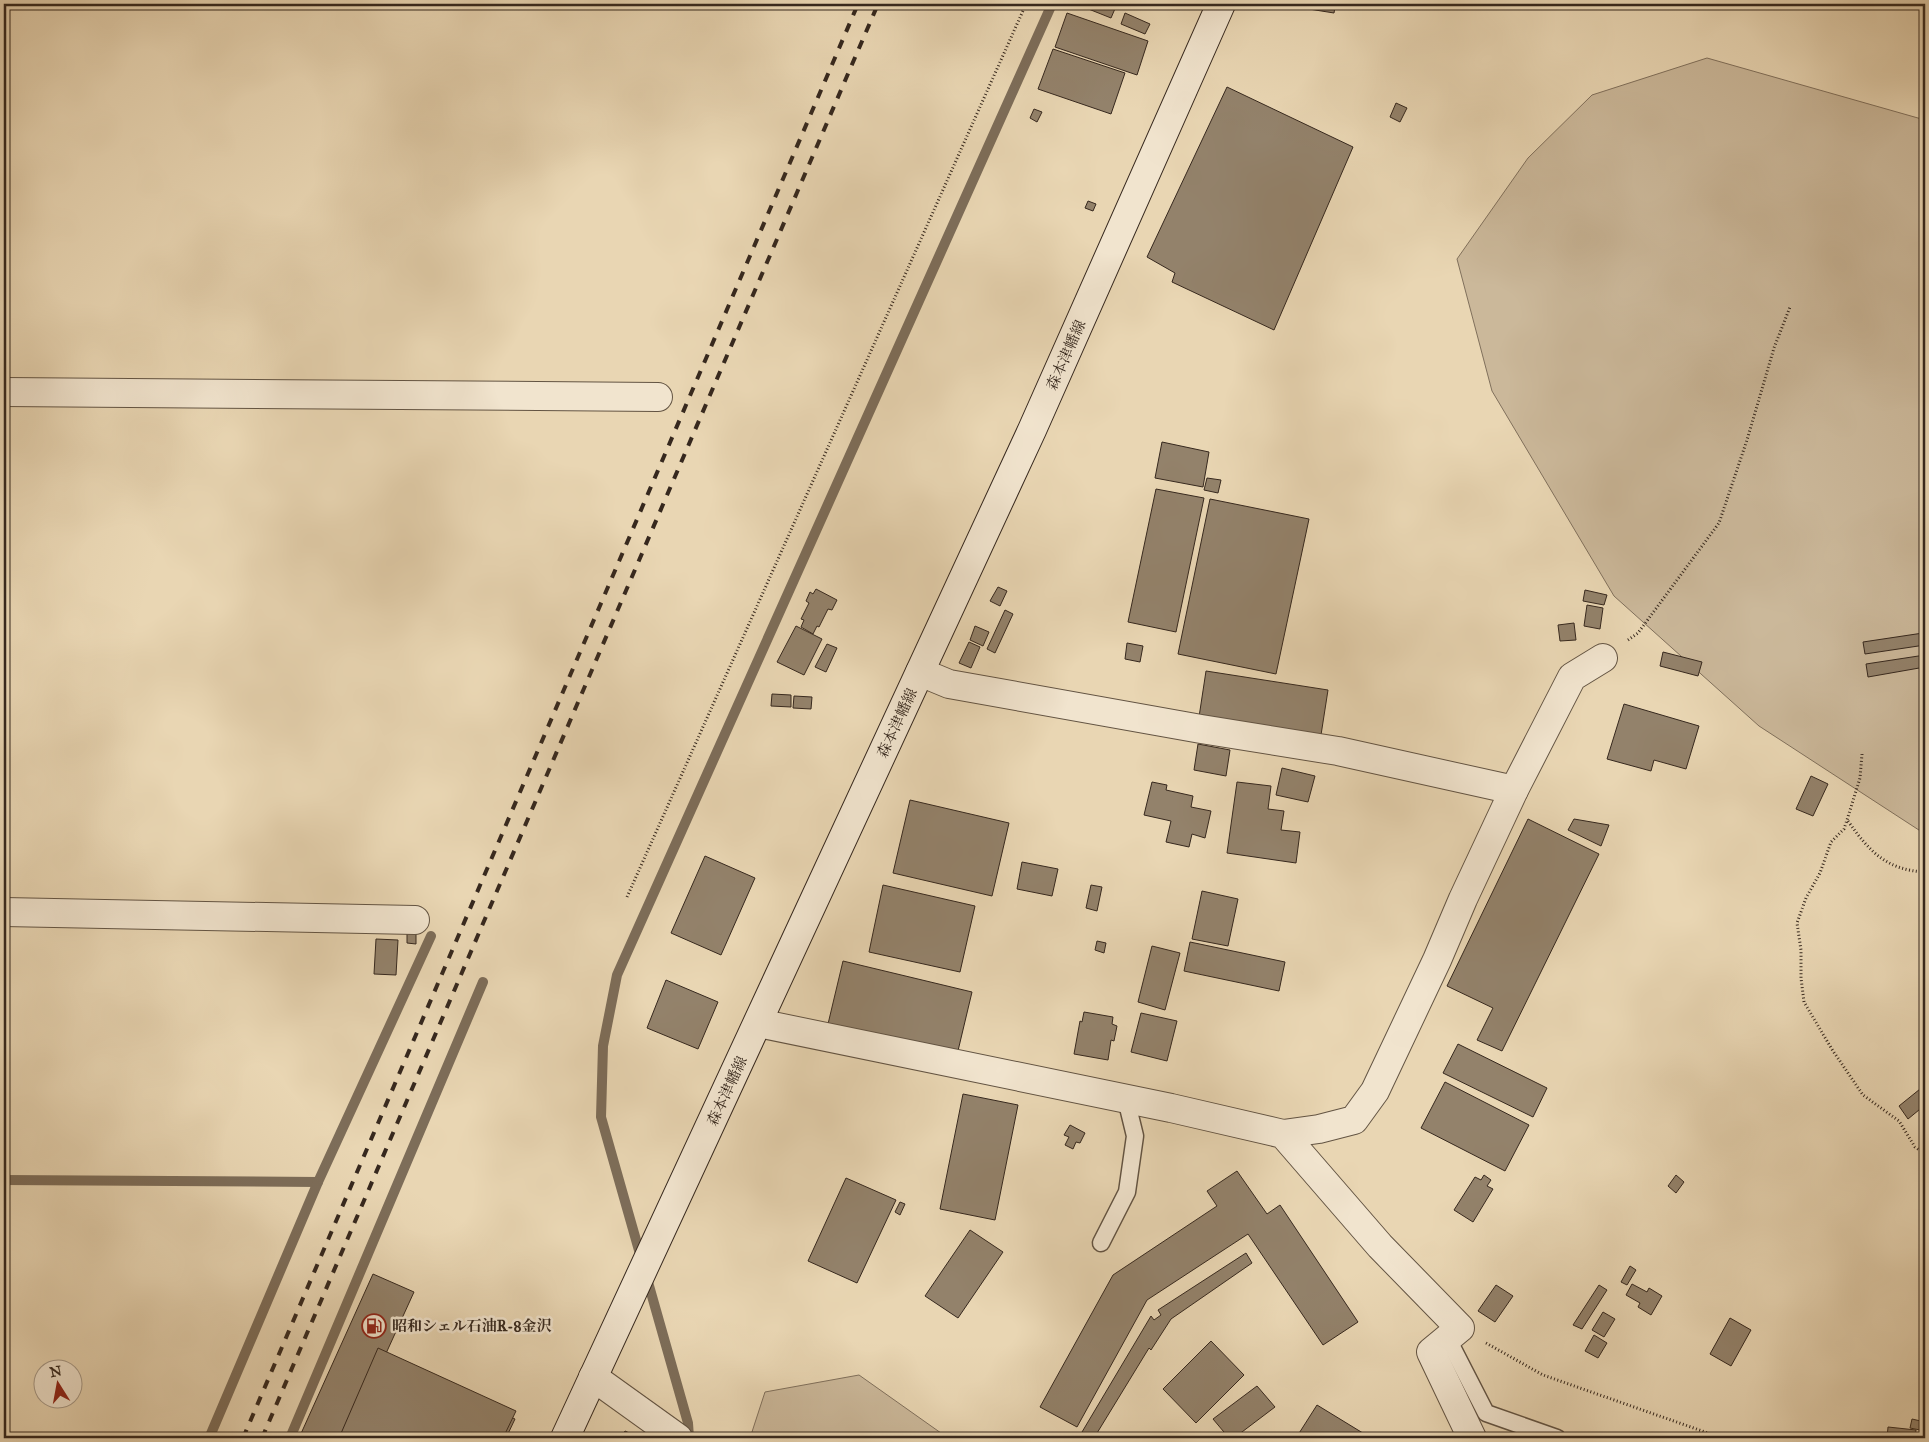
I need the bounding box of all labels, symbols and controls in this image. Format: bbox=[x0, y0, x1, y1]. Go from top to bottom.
street label: 森本津幡線 bbox=[1043, 317, 1089, 393]
street label: 森本津幡線 bbox=[873, 685, 921, 761]
street label: 森本津幡線 bbox=[703, 1053, 751, 1129]
fuel station icon: 昭和シェル石油R-8金沢 bbox=[361, 1313, 387, 1339]
place label: 昭和シェル石油R-8金沢 bbox=[392, 1317, 551, 1335]
north arrow bbox=[32, 1360, 82, 1410]
text: N bbox=[48, 1362, 63, 1381]

